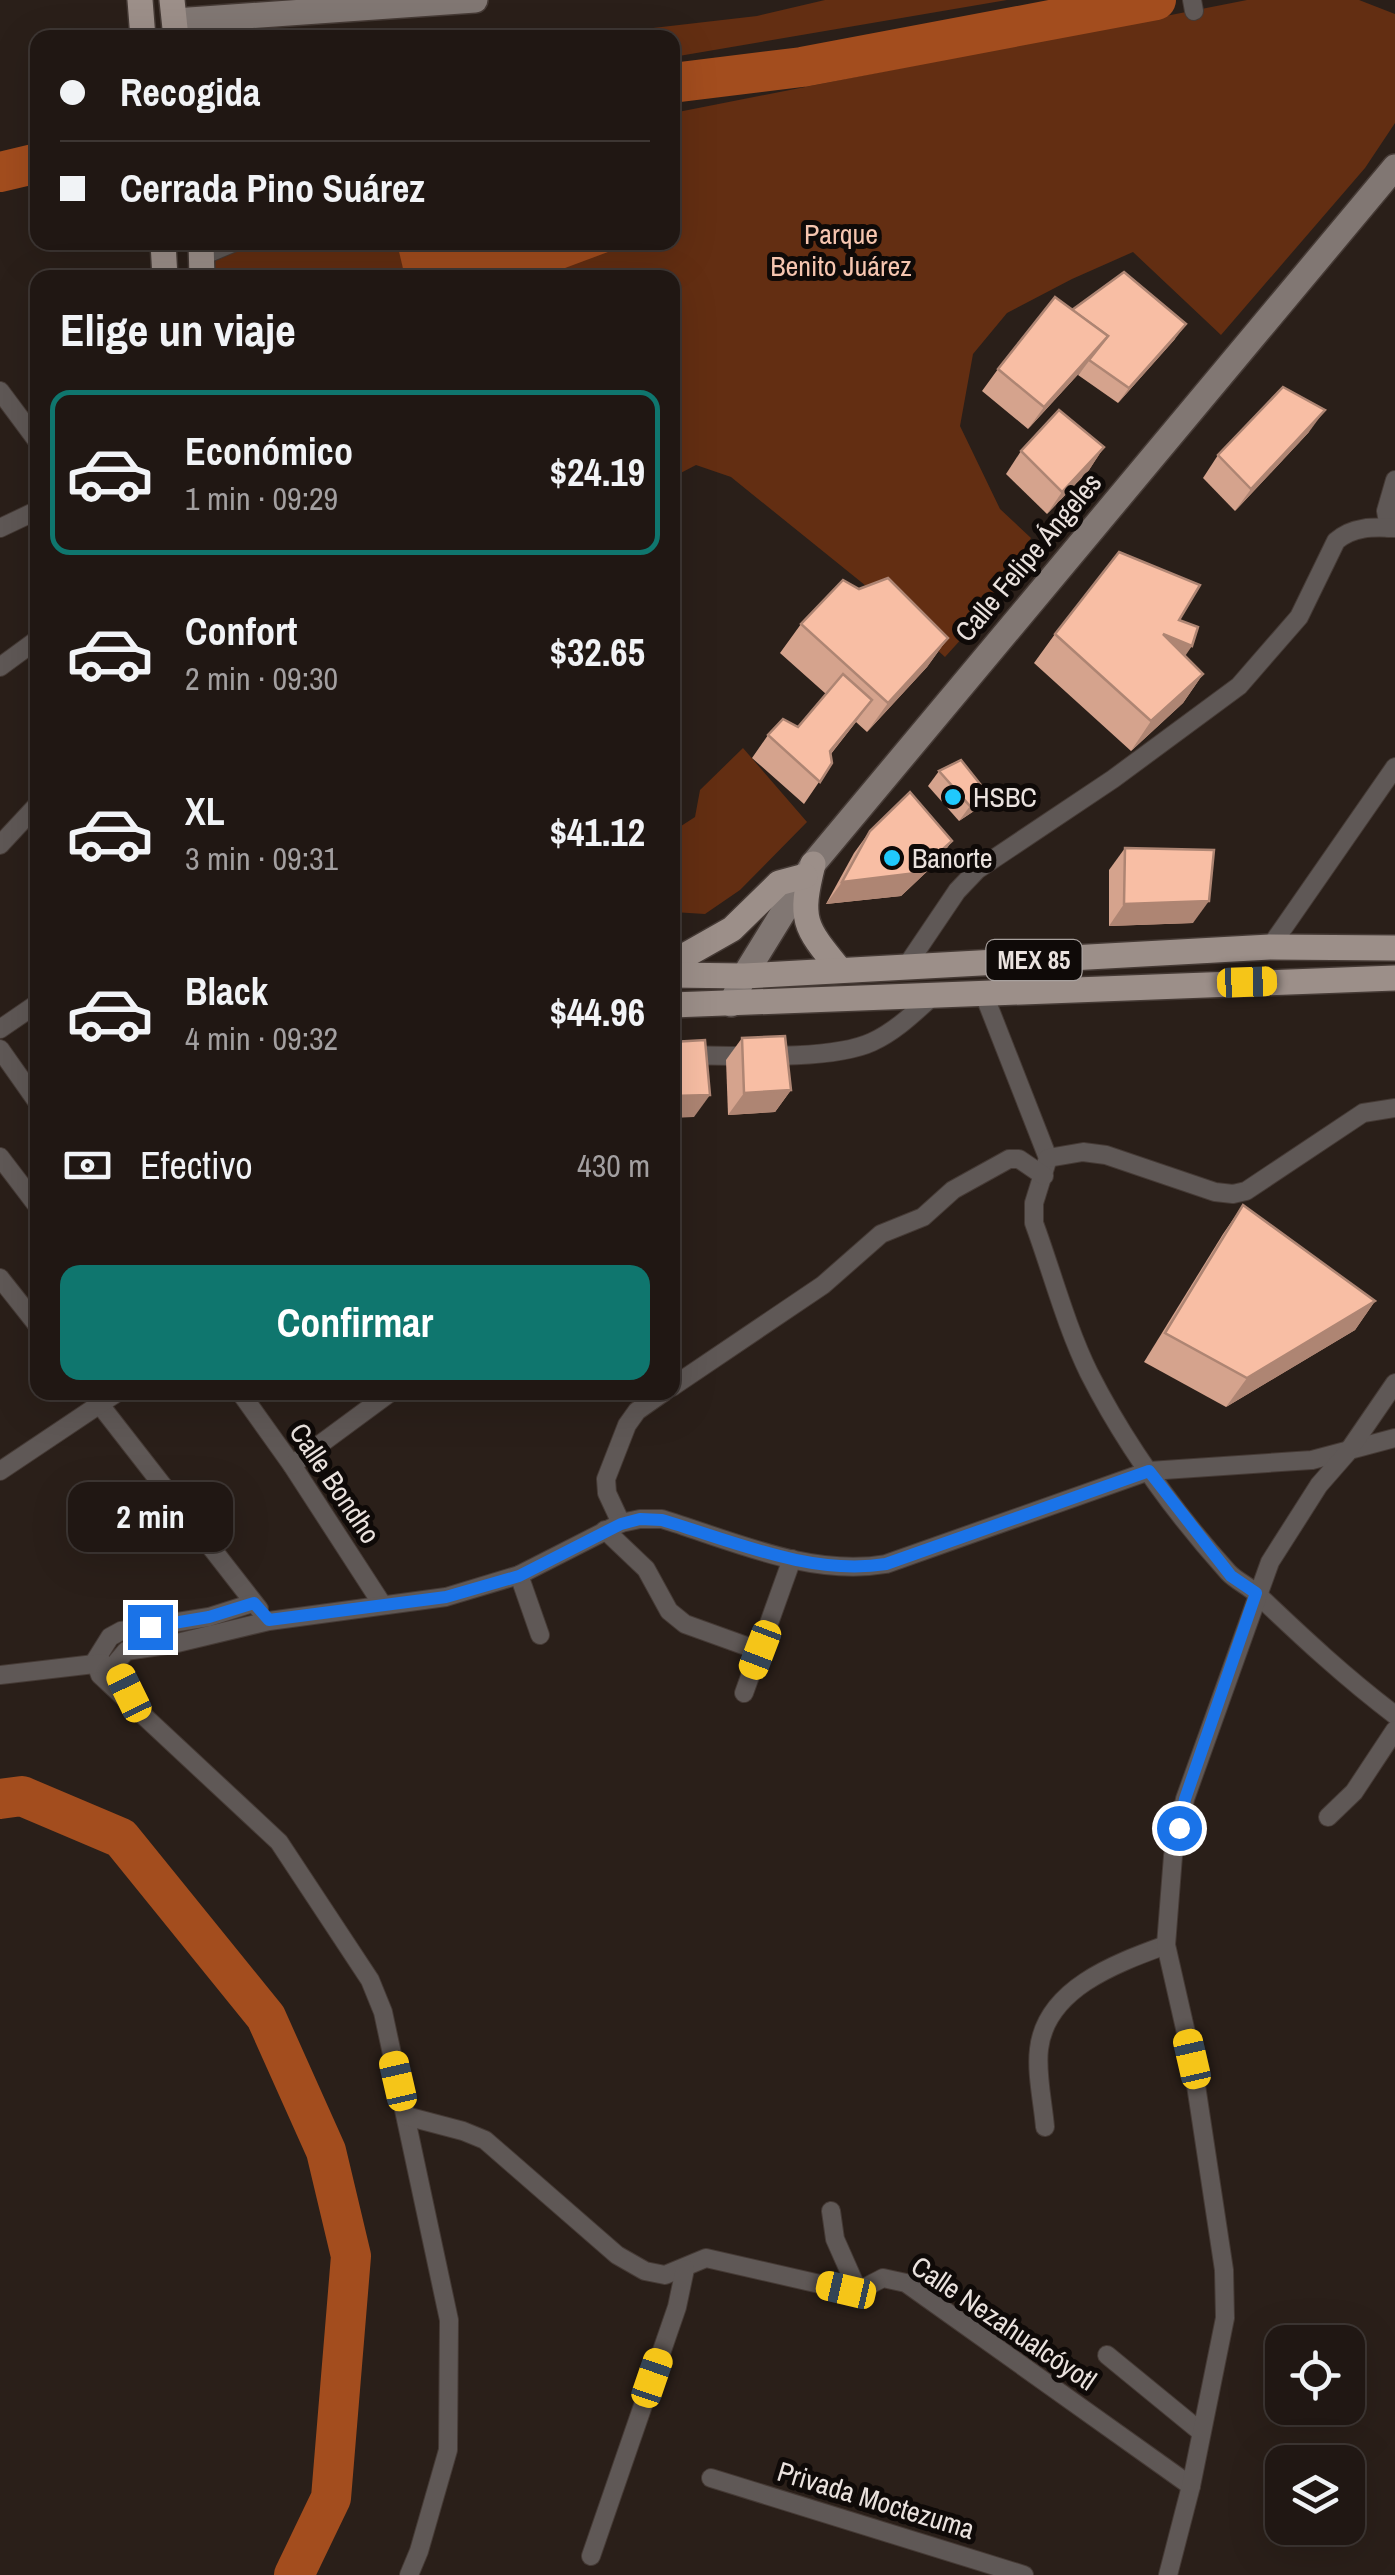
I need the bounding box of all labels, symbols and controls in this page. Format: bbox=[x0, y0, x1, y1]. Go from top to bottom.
text: Recogida bbox=[120, 67, 260, 118]
text: Cerrada Pino Suárez bbox=[120, 163, 425, 214]
park label: Parque Benito Juárez bbox=[770, 215, 912, 285]
text: Elige un viaje bbox=[60, 299, 296, 360]
text: Económico bbox=[185, 426, 353, 477]
icon: car bbox=[65, 428, 155, 518]
text: $24.19 bbox=[550, 447, 645, 498]
street label: Calle Felipe Ángeles bbox=[946, 465, 1110, 649]
text: 1 min · 09:29 bbox=[185, 477, 338, 520]
text: Confort bbox=[185, 606, 297, 657]
icon: car bbox=[65, 608, 155, 698]
text: $32.65 bbox=[550, 627, 645, 678]
text: 2 min · 09:30 bbox=[185, 657, 338, 700]
place label: HSBC bbox=[973, 778, 1037, 816]
text: XL bbox=[185, 786, 225, 837]
marker: HSBC bbox=[942, 786, 964, 808]
icon: car bbox=[65, 788, 155, 878]
text: $41.12 bbox=[550, 807, 645, 858]
text: 3 min · 09:31 bbox=[185, 837, 338, 880]
place label: Banorte bbox=[912, 839, 992, 877]
marker: Banorte bbox=[881, 847, 903, 869]
road number: MEX 85 bbox=[986, 940, 1082, 980]
text: Black bbox=[185, 966, 268, 1017]
car bbox=[1216, 966, 1278, 998]
icon: car bbox=[65, 968, 155, 1058]
text: $44.96 bbox=[550, 987, 645, 1038]
text: 4 min · 09:32 bbox=[185, 1017, 338, 1060]
icon: cash bbox=[60, 1138, 115, 1193]
text: Efectivo bbox=[140, 1140, 253, 1191]
text: 430 m bbox=[577, 1144, 650, 1187]
button: Confirmar bbox=[60, 1265, 650, 1380]
street label: Calle Bondho bbox=[281, 1415, 389, 1551]
callout: 2 min bbox=[68, 1482, 232, 1552]
text: 2 min bbox=[116, 1495, 185, 1538]
route end bbox=[128, 1605, 173, 1650]
car bbox=[735, 1617, 785, 1683]
car bbox=[102, 1659, 156, 1727]
route start bbox=[1157, 1806, 1202, 1851]
car bbox=[1171, 2026, 1213, 2092]
car bbox=[377, 2048, 419, 2114]
street label: Calle Nezahualcóyotl bbox=[904, 2247, 1104, 2399]
car bbox=[813, 2269, 879, 2311]
map controls bbox=[1265, 2325, 1365, 2545]
button: locate bbox=[1265, 2325, 1365, 2425]
car bbox=[628, 2345, 676, 2411]
button: layers bbox=[1265, 2445, 1365, 2545]
street label: Privada Moctezuma bbox=[773, 2452, 979, 2548]

